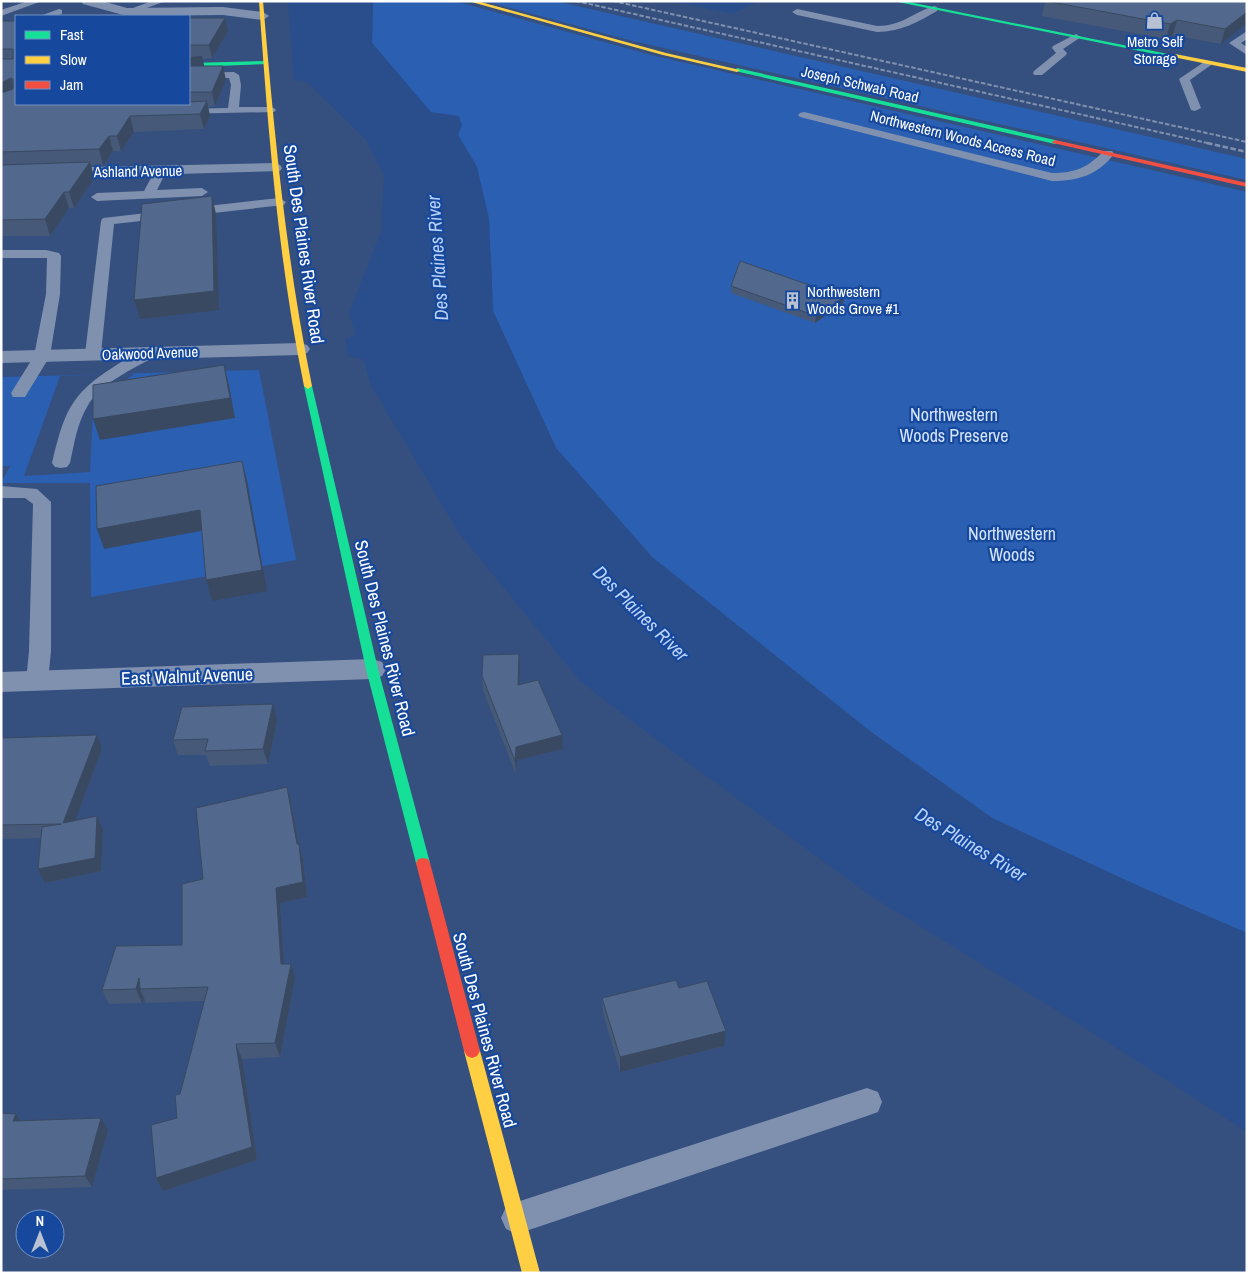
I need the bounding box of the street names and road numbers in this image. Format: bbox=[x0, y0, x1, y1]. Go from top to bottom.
street label: Joseph Schwab Road bbox=[799, 60, 921, 108]
street label: Northwestern Woods Access Road bbox=[868, 105, 1058, 171]
street label: South Des Plaines River Road bbox=[278, 143, 330, 345]
street label: Ashland Avenue bbox=[92, 160, 183, 182]
street label: Oakwood Avenue bbox=[102, 341, 199, 365]
street label: South Des Plaines River Road bbox=[349, 537, 421, 739]
street label: East Walnut Avenue bbox=[121, 661, 253, 691]
street label: South Des Plaines River Road bbox=[447, 930, 523, 1130]

